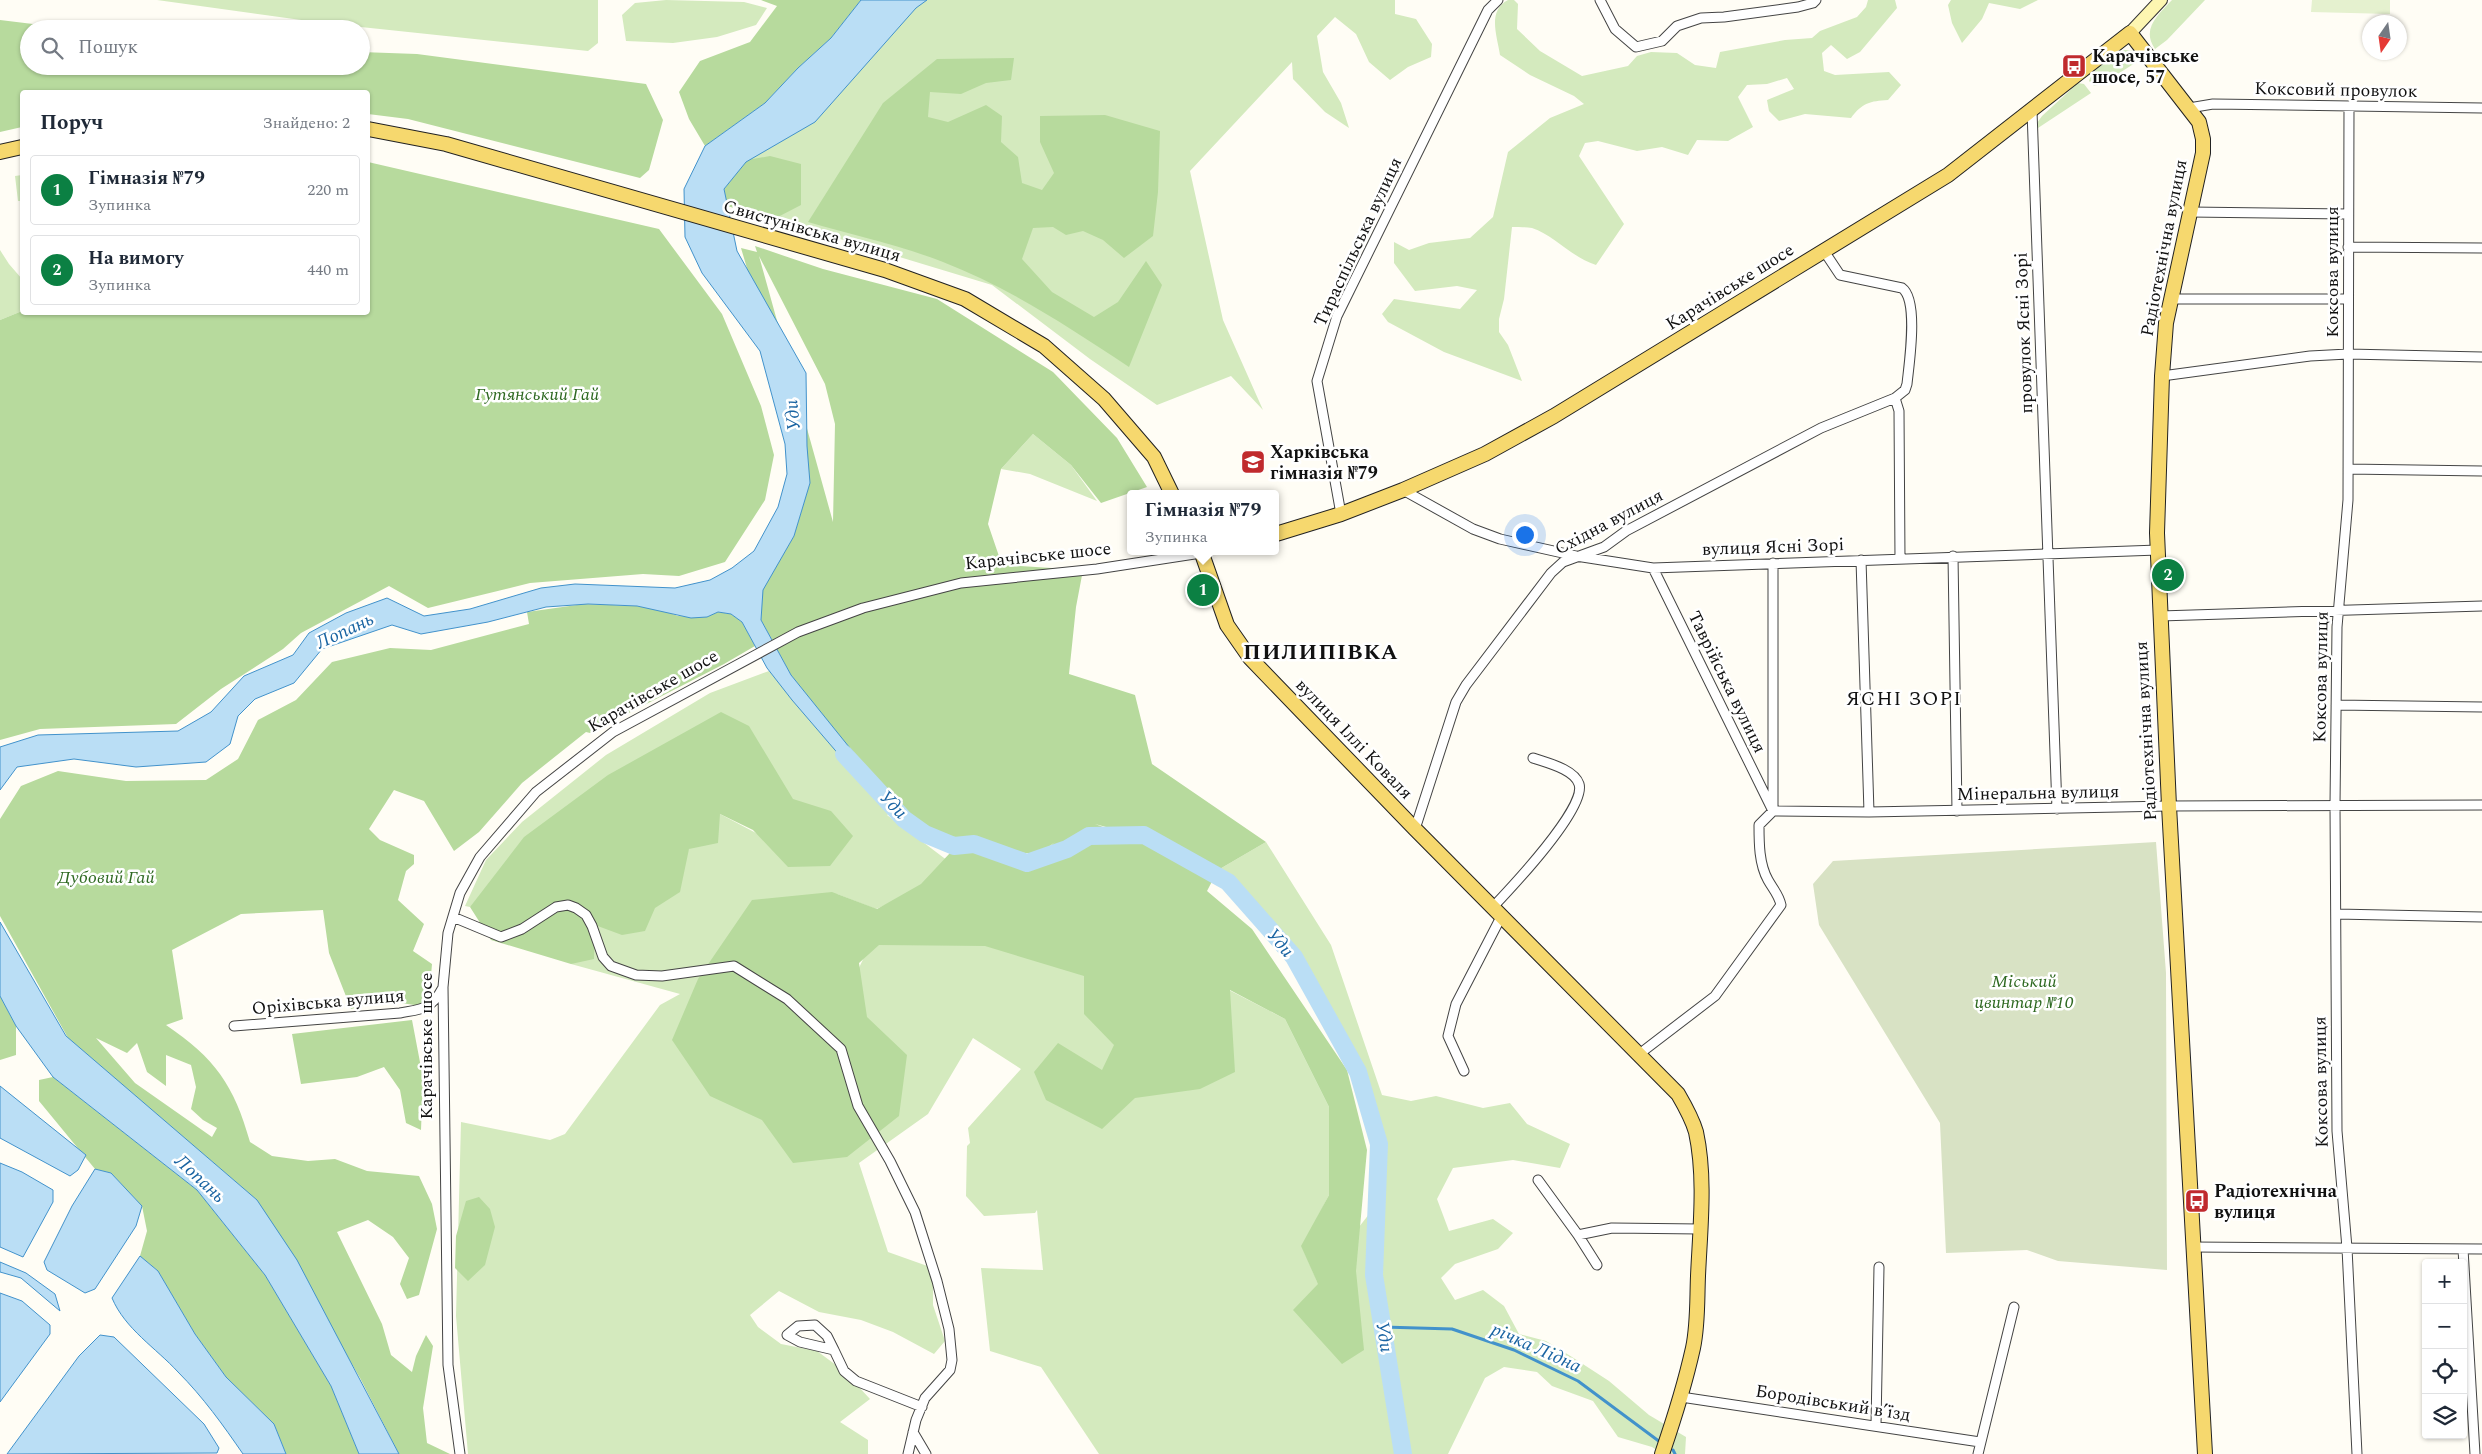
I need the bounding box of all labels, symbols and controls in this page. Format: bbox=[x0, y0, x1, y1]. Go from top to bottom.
north arrow bbox=[2362, 15, 2407, 60]
search box bbox=[20, 20, 370, 75]
text: Пошук bbox=[78, 33, 138, 62]
icon: search bbox=[38, 34, 66, 62]
place label: Карачівське шосе, 57 bbox=[2092, 43, 2199, 91]
bus stop icon: Карачівське шосе, 57 bbox=[2061, 53, 2087, 79]
street label: Коксовий провулок bbox=[2254, 75, 2418, 105]
text: Поруч bbox=[40, 107, 103, 139]
text: Знайдено: 2 bbox=[262, 111, 350, 135]
street label: Тираспільська вулиця bbox=[1307, 153, 1409, 331]
street label: Радіотехнічна вулиця bbox=[2134, 157, 2194, 339]
text: Гімназія №79 bbox=[88, 164, 205, 193]
text: 1 bbox=[53, 178, 61, 202]
text: 220 m bbox=[307, 178, 349, 202]
text: Зупинка bbox=[88, 193, 151, 217]
street label: Свистунівська вулиця bbox=[720, 193, 904, 269]
street label: Коксова вулиця bbox=[2319, 206, 2346, 338]
street label: Карачівське шосе bbox=[1661, 237, 1799, 337]
text: На вимогу bbox=[88, 244, 184, 273]
street label: провулок Ясні Зорі bbox=[2008, 252, 2040, 414]
text: 2 bbox=[53, 258, 61, 282]
text: 440 m bbox=[307, 258, 349, 282]
text: Зупинка bbox=[88, 273, 151, 297]
park label: Гутянський Гай bbox=[475, 381, 600, 408]
water label: Уди bbox=[777, 398, 809, 432]
place label: Харківська гімназія №79 bbox=[1270, 439, 1378, 487]
school or university icon: Харківська гімназія №79 bbox=[1240, 449, 1266, 475]
street label: Східна вулиця bbox=[1550, 482, 1668, 562]
popup bbox=[1127, 490, 1279, 555]
text: Гімназія №79 bbox=[1145, 496, 1261, 525]
your location bbox=[1512, 522, 1538, 548]
text: Зупинка bbox=[1145, 525, 1208, 549]
street label: вулиця Ясні Зорі bbox=[1701, 531, 1845, 563]
street label: Карачівське шосе bbox=[964, 535, 1112, 577]
pin: 2 bbox=[2152, 556, 2184, 594]
pin: 1 bbox=[1187, 571, 1219, 609]
water label: Лопань bbox=[310, 605, 379, 657]
street label: Таврійська вулиця bbox=[1681, 606, 1773, 758]
street label: Коксова вулиця bbox=[2306, 611, 2336, 743]
district label: ПИЛИПІВКА bbox=[1243, 636, 1399, 669]
street label: Радіотехнічна вулиця bbox=[2128, 641, 2164, 821]
street label: Карачівське шосе bbox=[583, 643, 723, 739]
street label: вулиця Іллі Коваля bbox=[1289, 672, 1419, 806]
district label: ЯСНІ ЗОРІ bbox=[1846, 684, 1962, 714]
street label: Мінеральна вулиця bbox=[1957, 778, 2119, 808]
water label: Уди bbox=[872, 784, 914, 826]
park label: Дубовий Гай bbox=[56, 864, 155, 891]
water label: Уди bbox=[1259, 922, 1301, 964]
park label: Міський цвинтар №10 bbox=[1974, 968, 2074, 1016]
street label: Карачівське шосе bbox=[413, 973, 440, 1119]
street label: Оріхівська вулиця bbox=[251, 982, 405, 1022]
street label: Коксова вулиця bbox=[2306, 1016, 2336, 1148]
water label: Лопань bbox=[167, 1147, 232, 1210]
place label: Радіотехнічна вулиця bbox=[2214, 1178, 2338, 1226]
bus stop icon: Радіотехнічна вулиця bbox=[2184, 1188, 2210, 1214]
map controls bbox=[2422, 1259, 2467, 1439]
button: + bbox=[2422, 1259, 2467, 1304]
button: − bbox=[2422, 1304, 2467, 1349]
water label: річка Лідна bbox=[1485, 1315, 1586, 1381]
water label: Уди bbox=[1367, 1320, 1401, 1354]
button: locate bbox=[2422, 1349, 2467, 1394]
street label: Бородівський в’їзд bbox=[1753, 1377, 1913, 1429]
button: layers bbox=[2422, 1394, 2467, 1439]

